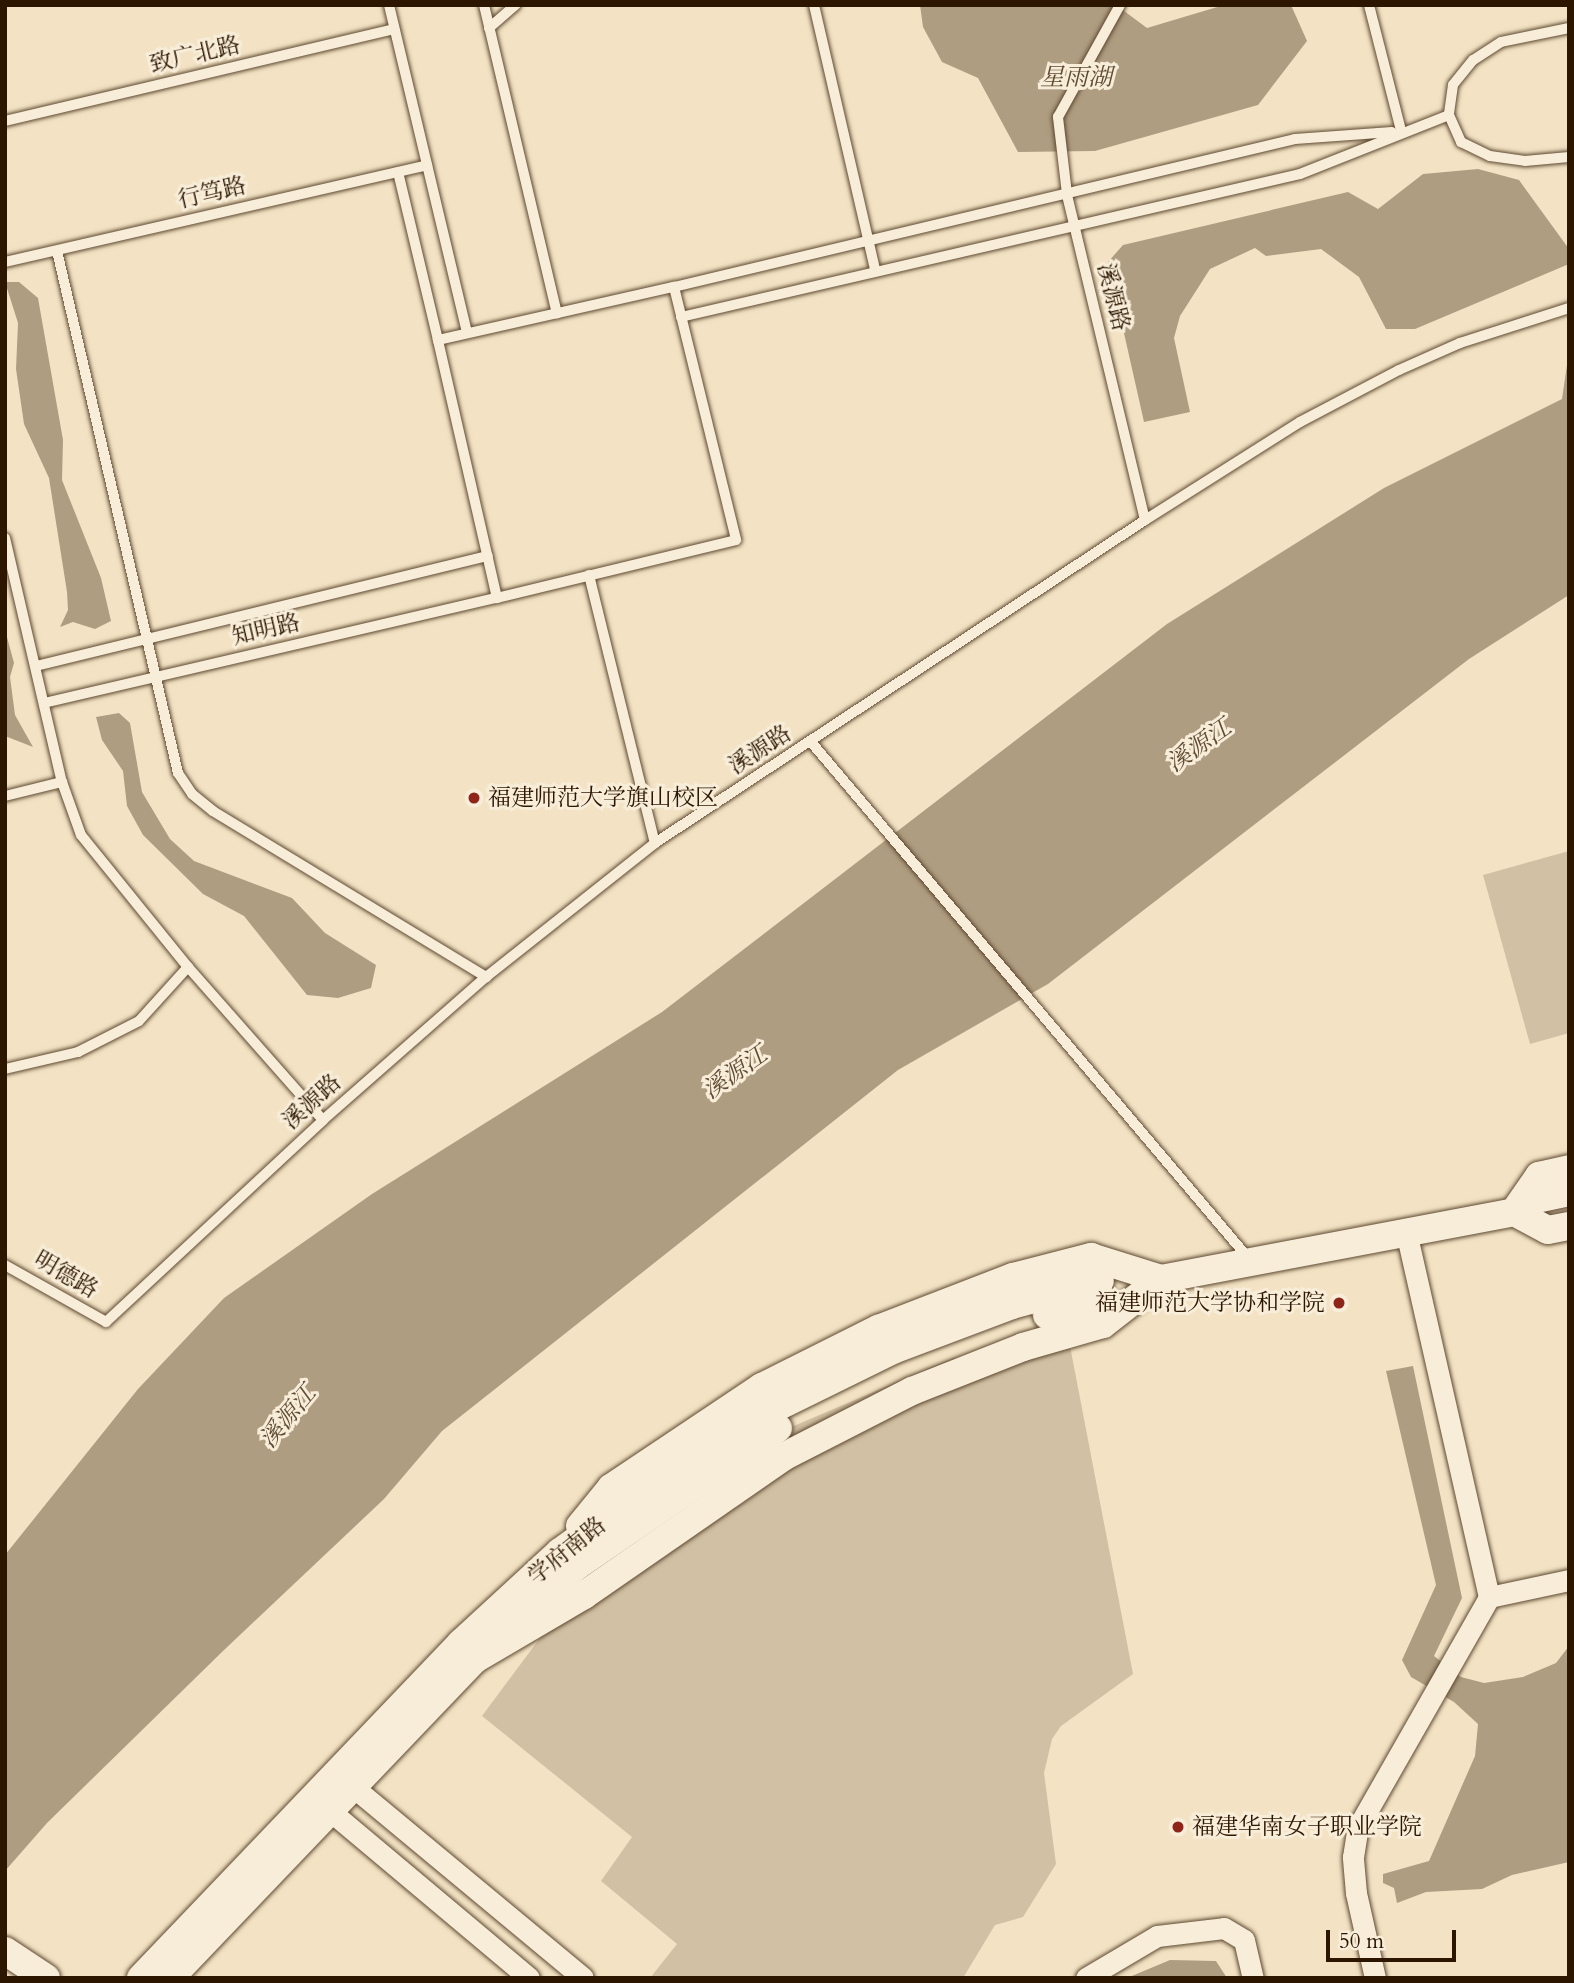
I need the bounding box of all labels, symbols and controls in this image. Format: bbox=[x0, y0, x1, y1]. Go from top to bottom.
street label: 致广北路 bbox=[147, 31, 243, 79]
water label: 星雨湖 bbox=[1040, 64, 1112, 92]
street label: 行笃路 bbox=[175, 172, 249, 214]
street label: 溪源路 bbox=[1091, 260, 1135, 334]
street label: 知明路 bbox=[229, 609, 303, 651]
water label: 溪源江 bbox=[1161, 714, 1237, 778]
street label: 溪源路 bbox=[724, 720, 796, 780]
place label: 福建师范大学旗山校区 bbox=[488, 784, 718, 812]
marker: 福建师范大学旗山校区 bbox=[466, 790, 482, 806]
water label: 溪源江 bbox=[697, 1041, 773, 1105]
street label: 溪源路 bbox=[277, 1069, 347, 1135]
street label: 明德路 bbox=[29, 1246, 103, 1304]
place label: 福建师范大学协和学院 bbox=[1095, 1289, 1325, 1317]
marker: 福建师范大学协和学院 bbox=[1331, 1295, 1347, 1311]
water label: 溪源江 bbox=[254, 1380, 322, 1454]
street label: 学府南路 bbox=[523, 1511, 611, 1591]
place label: 福建华南女子职业学院 bbox=[1192, 1813, 1422, 1841]
marker: 福建华南女子职业学院 bbox=[1170, 1819, 1186, 1835]
scale bar bbox=[1329, 1916, 1458, 1960]
text: 50 m bbox=[1339, 1927, 1384, 1956]

